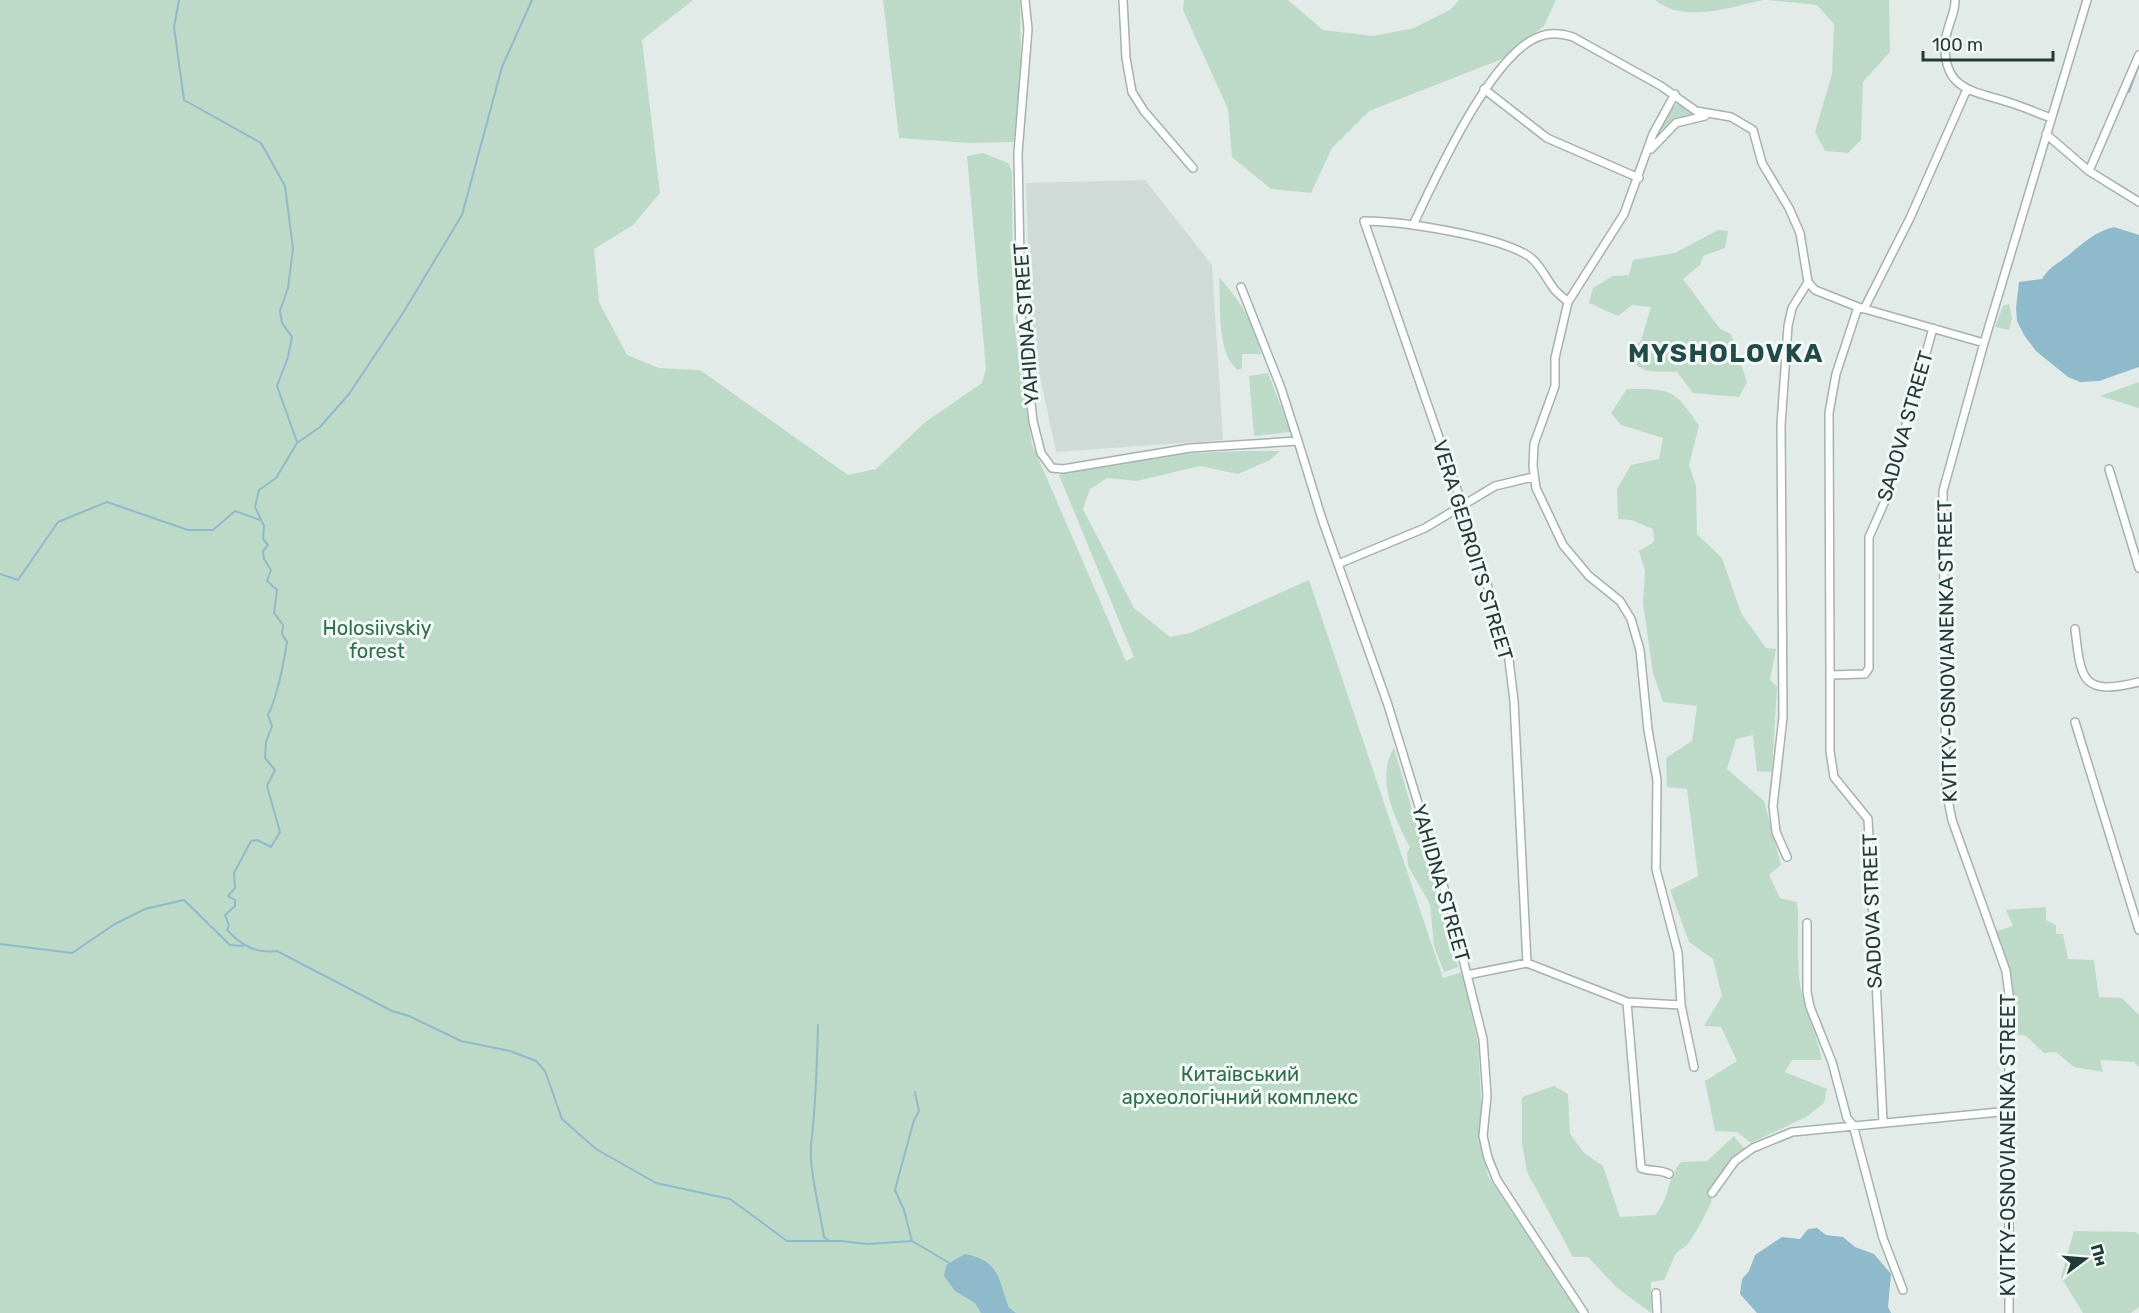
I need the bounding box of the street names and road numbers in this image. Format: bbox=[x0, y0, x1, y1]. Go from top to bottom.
street label: YAHIDNA STREET bbox=[1008, 242, 1044, 406]
street label: SADOVA STREET bbox=[1872, 348, 1938, 504]
street label: VERA GEDROITS STREET bbox=[1428, 437, 1518, 664]
street label: KVITKY-OSNOVIANENKA STREET bbox=[1932, 499, 1962, 803]
street label: YAHIDNA STREET bbox=[1407, 801, 1475, 965]
street label: SADOVA STREET bbox=[1857, 833, 1887, 989]
street label: KVITKY-OSNOVIANENKA STREET bbox=[1996, 993, 2020, 1296]

